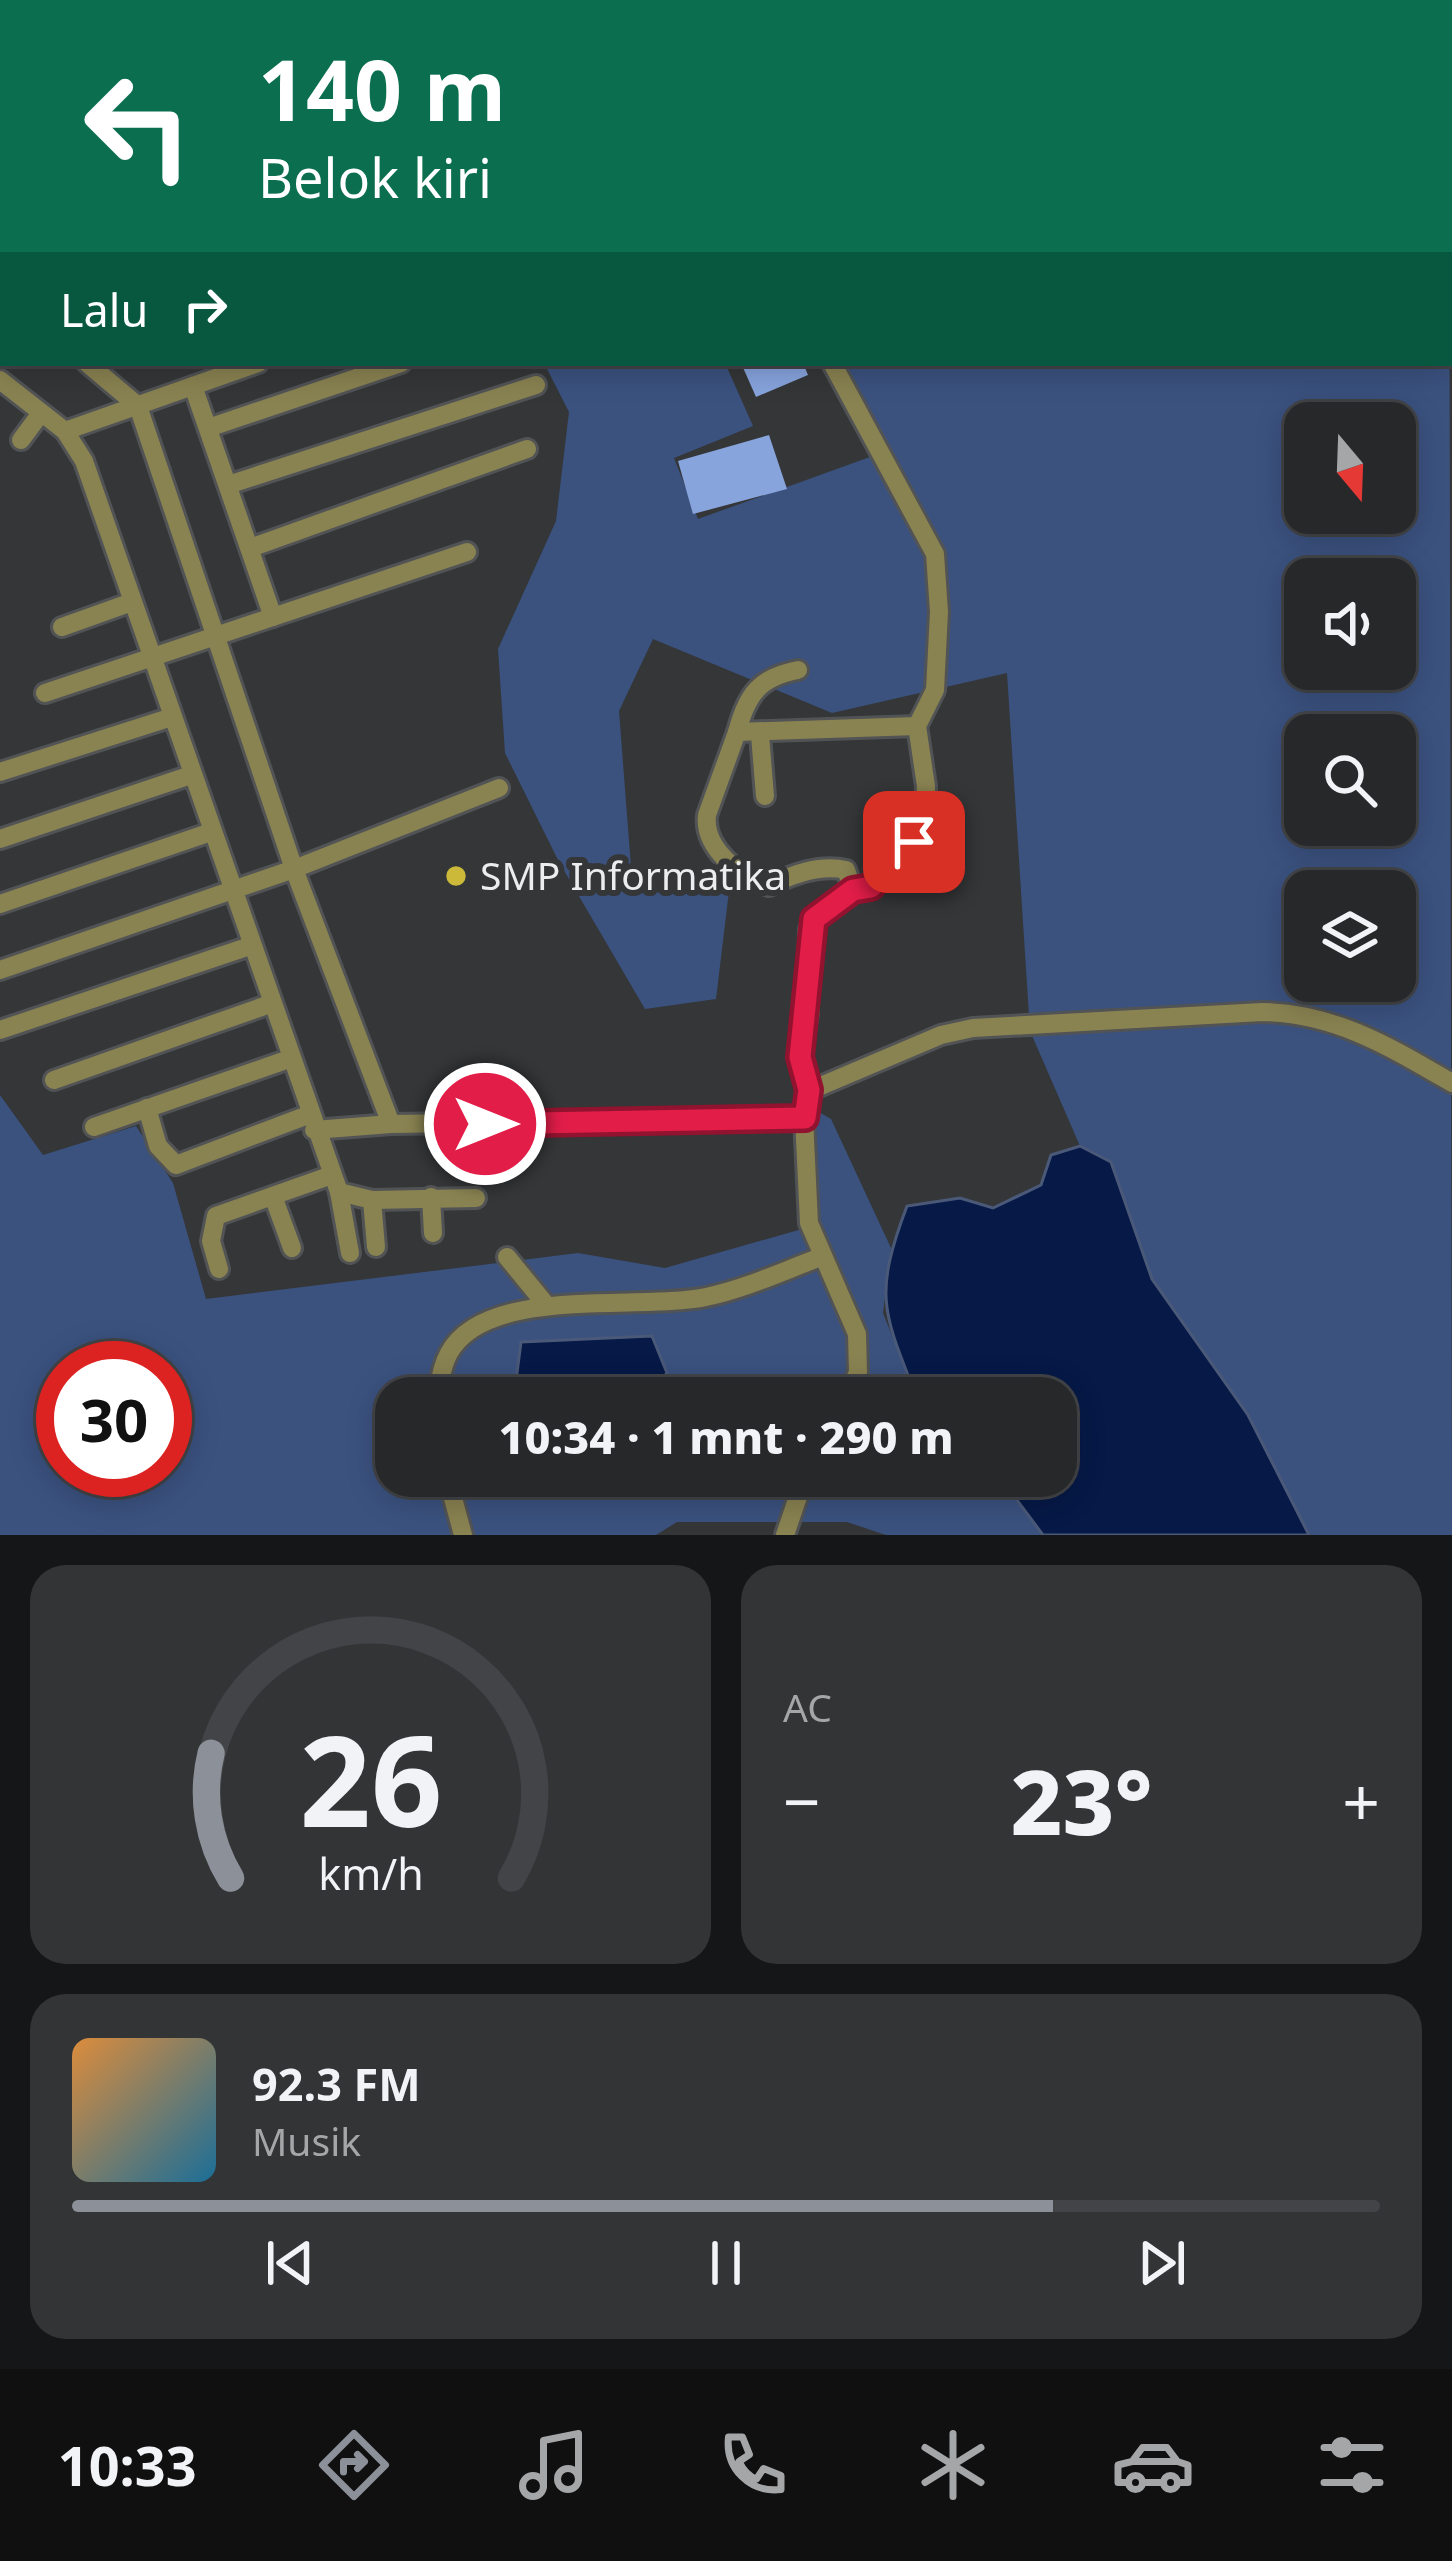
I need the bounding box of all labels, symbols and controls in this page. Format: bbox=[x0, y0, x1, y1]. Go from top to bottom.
text: 140 m bbox=[258, 31, 506, 146]
icon: left bbox=[60, 48, 216, 204]
text: Belok kiri bbox=[258, 140, 492, 214]
icon: right bbox=[172, 276, 238, 342]
text: Lalu bbox=[60, 279, 148, 340]
north arrow bbox=[1284, 402, 1416, 534]
map controls bbox=[1284, 402, 1416, 1002]
button: sound bbox=[1284, 558, 1416, 690]
button: search bbox=[1284, 714, 1416, 846]
pin bbox=[863, 791, 965, 893]
icon: arrive bbox=[881, 809, 947, 875]
place label: SMP Informatika bbox=[480, 848, 786, 901]
marker: SMP Informatika bbox=[443, 863, 469, 889]
button: layers bbox=[1284, 870, 1416, 1002]
position arrow bbox=[422, 1061, 548, 1187]
speed limit sign: 30 bbox=[36, 1341, 192, 1497]
text: 10:34 · 1 mnt · 290 m bbox=[498, 1406, 954, 1467]
text: AC bbox=[783, 1680, 832, 1733]
text: 26 bbox=[299, 1694, 442, 1864]
text: 23° bbox=[1010, 1739, 1153, 1861]
text: − bbox=[783, 1755, 821, 1845]
text: + bbox=[1342, 1755, 1380, 1845]
text: km/h bbox=[318, 1843, 423, 1902]
text: 92.3 FM bbox=[252, 2053, 421, 2114]
text: Musik bbox=[252, 2114, 361, 2167]
icon: previous bbox=[257, 2230, 323, 2296]
icon: pause bbox=[693, 2230, 759, 2296]
icon: next bbox=[1129, 2230, 1195, 2296]
icon: directions bbox=[312, 2423, 396, 2507]
icon: music bbox=[512, 2423, 596, 2507]
icon: phone bbox=[711, 2423, 795, 2507]
icon: climate bbox=[911, 2423, 995, 2507]
icon: car bbox=[1111, 2423, 1195, 2507]
icon: filters bbox=[1310, 2423, 1394, 2507]
text: 10:33 bbox=[58, 2428, 197, 2502]

